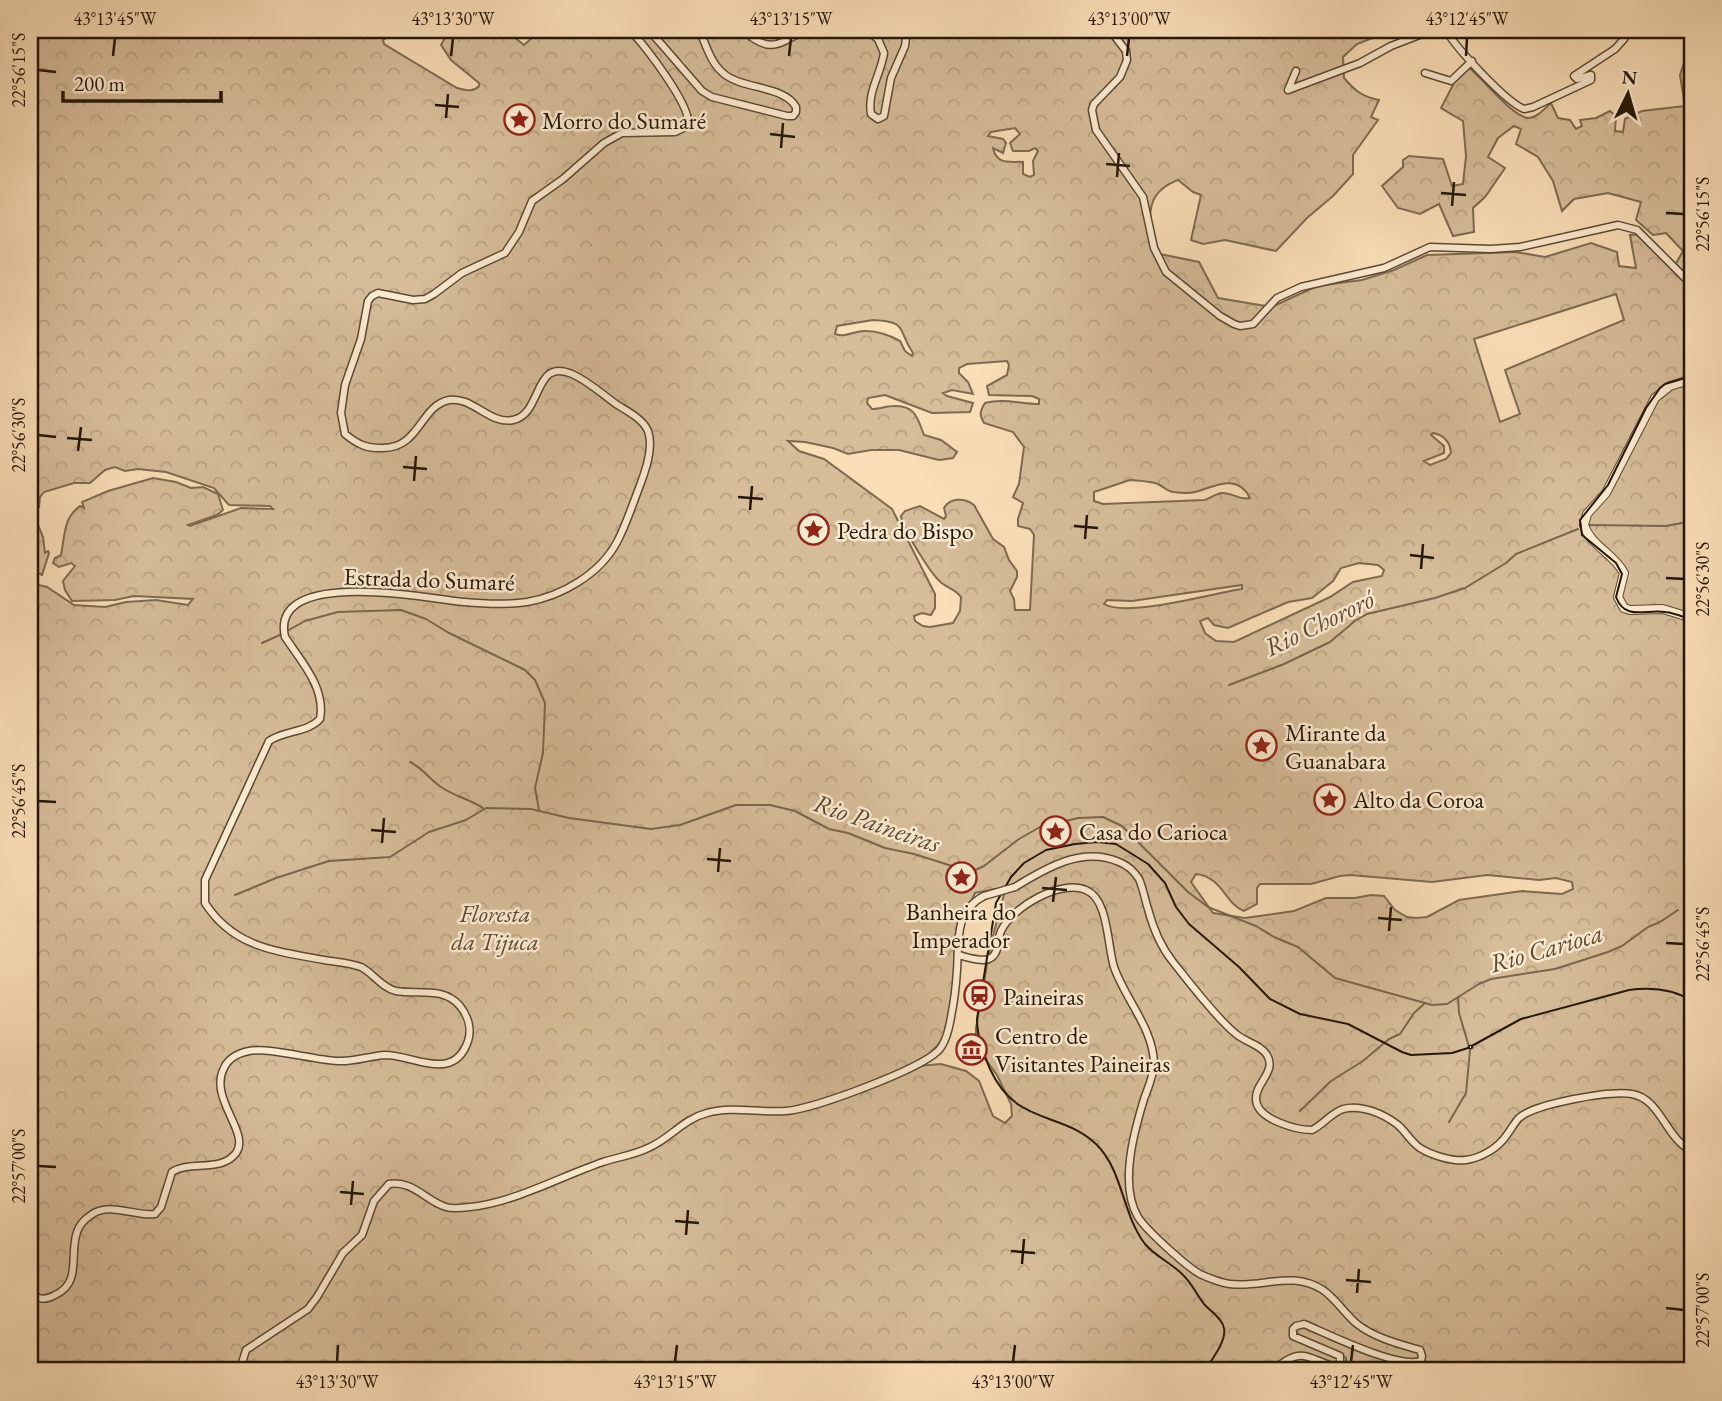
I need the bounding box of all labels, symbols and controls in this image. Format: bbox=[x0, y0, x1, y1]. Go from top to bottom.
text: 43°13'45"W bbox=[73, 7, 157, 30]
text: 43°13'30"W bbox=[411, 7, 495, 30]
text: 43°13'15"W bbox=[749, 7, 833, 30]
text: 43°13'00"W bbox=[1087, 7, 1171, 30]
text: 43°12'45"W bbox=[1425, 7, 1509, 30]
text: 22°56'15"S bbox=[7, 33, 30, 107]
scale bar bbox=[63, 60, 220, 104]
north arrow bbox=[1592, 60, 1662, 130]
text: N bbox=[1621, 64, 1639, 91]
text: 200 m bbox=[74, 70, 125, 97]
place icon: Morro do Sumaré bbox=[502, 103, 536, 137]
place label: Morro do Sumaré bbox=[542, 105, 706, 136]
text: 22°56'15"S bbox=[1691, 177, 1714, 251]
text: 22°56'30"S bbox=[7, 398, 30, 472]
place icon: Pedra do Bispo bbox=[797, 513, 831, 547]
place label: Pedra do Bispo bbox=[837, 515, 974, 546]
text: 22°56'30"S bbox=[1691, 542, 1714, 616]
street label: Estrada do Sumaré bbox=[343, 561, 515, 597]
water label: Rio Chororó bbox=[1258, 581, 1382, 664]
place label: Mirante da Guanabara bbox=[1285, 717, 1387, 776]
place icon: Mirante da Guanabara bbox=[1245, 729, 1279, 763]
text: 22°56'45"S bbox=[7, 764, 30, 838]
place icon: Alto da Coroa bbox=[1313, 782, 1347, 816]
place label: Alto da Coroa bbox=[1352, 784, 1484, 815]
water label: Rio Paineiras bbox=[809, 785, 946, 861]
place icon: Casa do Carioca bbox=[1039, 814, 1073, 848]
place label: Casa do Carioca bbox=[1079, 816, 1228, 847]
place icon: Banheira do Imperador bbox=[944, 860, 978, 894]
place label: Banheira do Imperador bbox=[906, 896, 1016, 955]
park label: Floresta da Tijuca bbox=[451, 898, 539, 957]
text: 22°56'45"S bbox=[1691, 907, 1714, 981]
water label: Rio Carioca bbox=[1485, 916, 1607, 980]
station icon: Paineiras bbox=[963, 979, 997, 1013]
place label: Paineiras bbox=[1003, 981, 1084, 1012]
place label: Centro de Visitantes Paineiras bbox=[995, 1020, 1170, 1079]
museum icon: Centro de Visitantes Paineiras bbox=[955, 1032, 989, 1066]
text: 22°57'00"S bbox=[7, 1129, 30, 1203]
text: 22°57'00"S bbox=[1691, 1273, 1714, 1347]
text: 43°13'30"W bbox=[295, 1370, 379, 1393]
text: 43°13'15"W bbox=[633, 1370, 717, 1393]
text: 43°13'00"W bbox=[971, 1370, 1055, 1393]
text: 43°12'45"W bbox=[1309, 1370, 1393, 1393]

